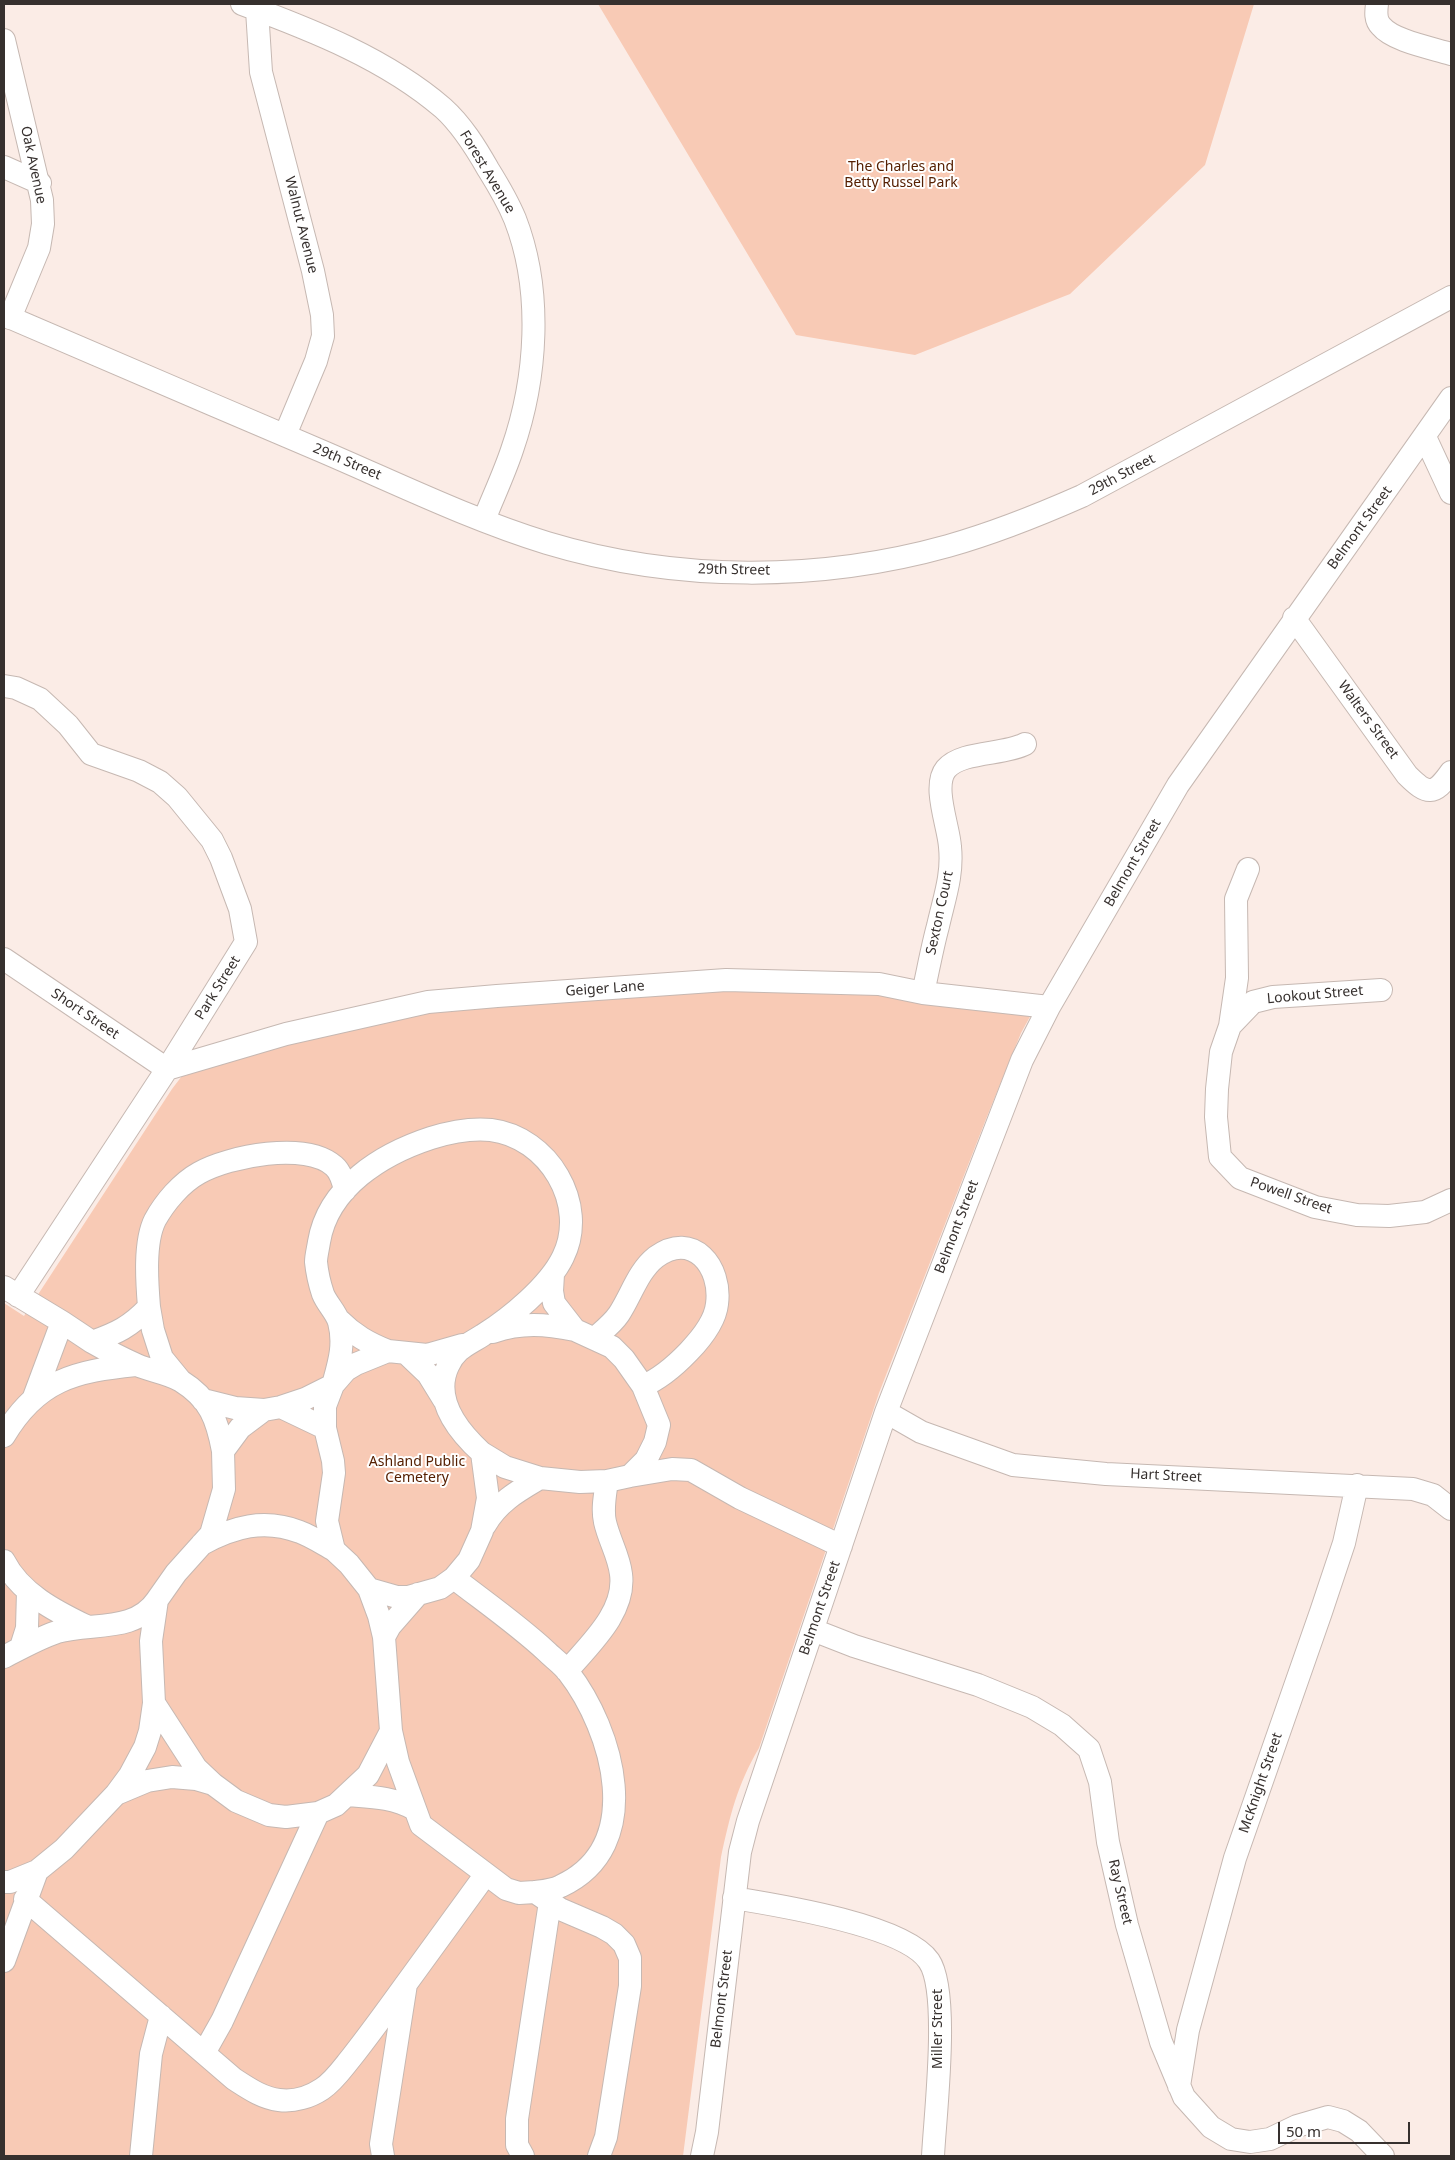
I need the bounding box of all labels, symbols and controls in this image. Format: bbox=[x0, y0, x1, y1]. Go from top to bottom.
street label: Oak Avenue bbox=[17, 125, 49, 205]
street label: Forest Avenue bbox=[456, 128, 518, 216]
park label: The Charles and Betty Russel Park bbox=[844, 159, 958, 192]
street label: Walnut Avenue bbox=[281, 175, 321, 275]
street label: 29th Street bbox=[310, 440, 384, 484]
street label: 29th Street bbox=[1086, 451, 1158, 499]
street label: Belmont Street bbox=[1324, 483, 1396, 573]
street label: 29th Street bbox=[698, 561, 770, 579]
street label: Walters Street bbox=[1334, 678, 1402, 762]
street label: Belmont Street bbox=[1101, 816, 1165, 910]
street label: Sexton Court bbox=[923, 870, 957, 956]
street label: Park Street bbox=[192, 953, 244, 1023]
street label: Geiger Lane bbox=[565, 978, 645, 1000]
street label: Lookout Street bbox=[1266, 982, 1364, 1008]
street label: Short Street bbox=[48, 985, 122, 1043]
street label: Powell Street bbox=[1248, 1174, 1334, 1218]
street label: Belmont Street bbox=[931, 1178, 983, 1276]
park label: Ashland Public Cemetery bbox=[369, 1454, 465, 1486]
street label: Hart Street bbox=[1130, 1466, 1202, 1486]
street label: Belmont Street bbox=[796, 1559, 844, 1657]
street label: McKnight Street bbox=[1236, 1730, 1286, 1836]
street label: Ray Street bbox=[1104, 1858, 1136, 1926]
street label: Belmont Street bbox=[708, 1949, 736, 2049]
street label: Miller Street bbox=[930, 1989, 946, 2069]
scale bar bbox=[1280, 2112, 1412, 2144]
text: 50 m bbox=[1286, 2121, 1321, 2141]

